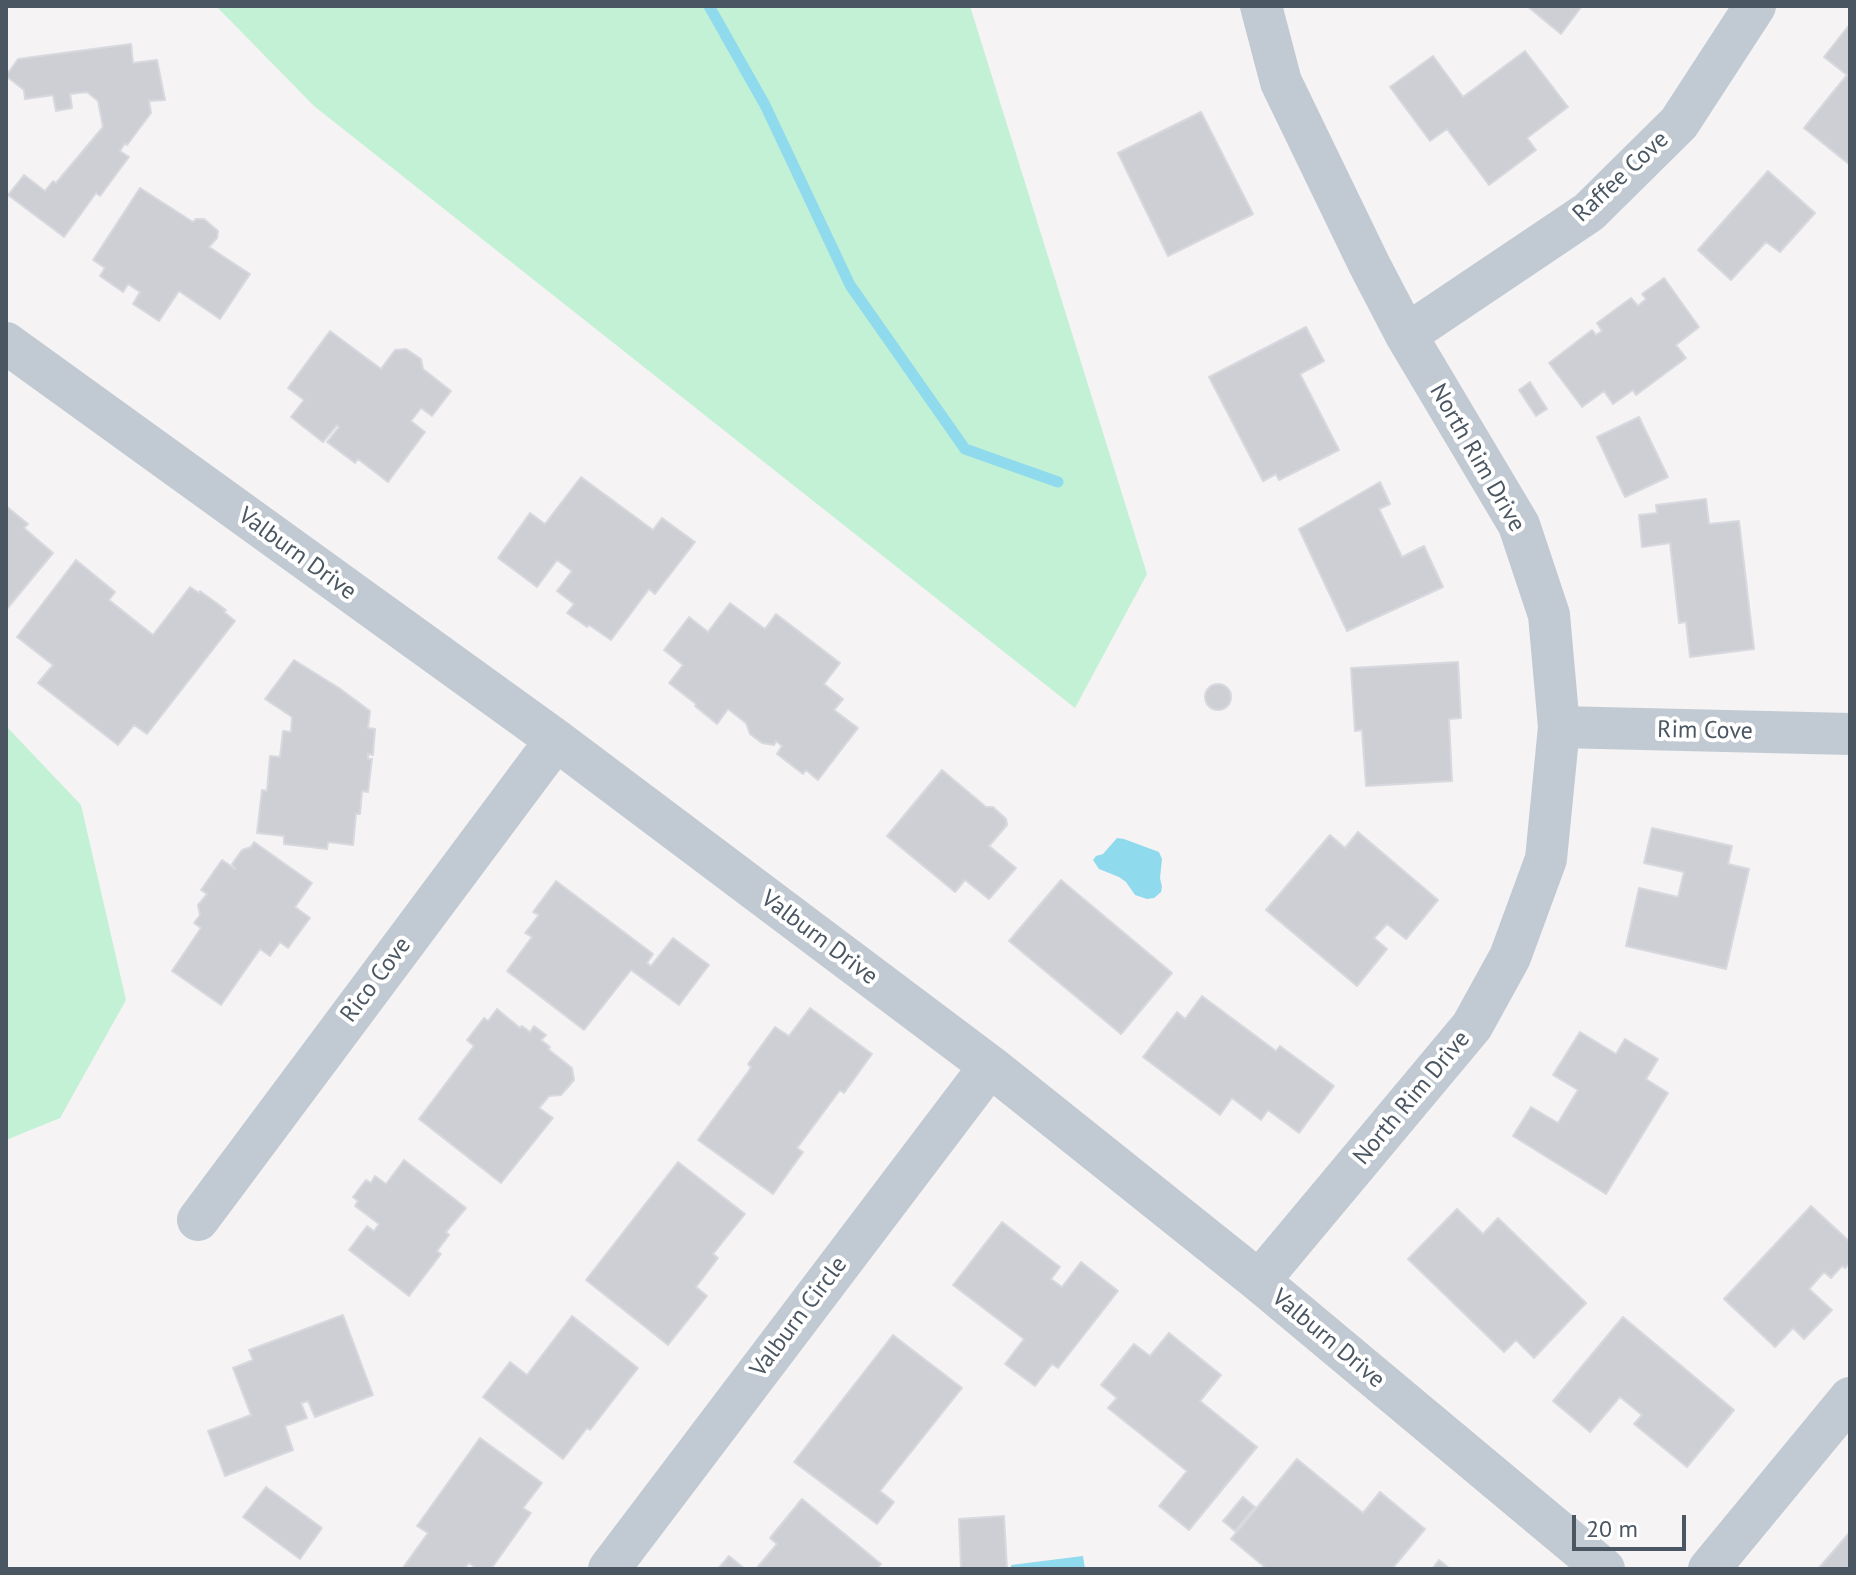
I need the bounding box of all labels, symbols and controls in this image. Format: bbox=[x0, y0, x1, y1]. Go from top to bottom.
street label: Raffee Cove bbox=[1567, 125, 1675, 229]
street label: North Rim Drive bbox=[1423, 379, 1531, 537]
street label: Valburn Drive bbox=[232, 502, 362, 606]
street label: Rim Cove bbox=[1657, 716, 1753, 746]
street label: Valburn Drive bbox=[755, 885, 883, 991]
street label: Rico Cove bbox=[335, 932, 417, 1028]
street label: North Rim Drive bbox=[1348, 1025, 1476, 1171]
street label: Valburn Circle bbox=[744, 1251, 854, 1383]
street label: Valburn Drive bbox=[1266, 1283, 1390, 1395]
scale bar bbox=[1576, 1499, 1690, 1549]
text: 20 m bbox=[1586, 1513, 1638, 1544]

